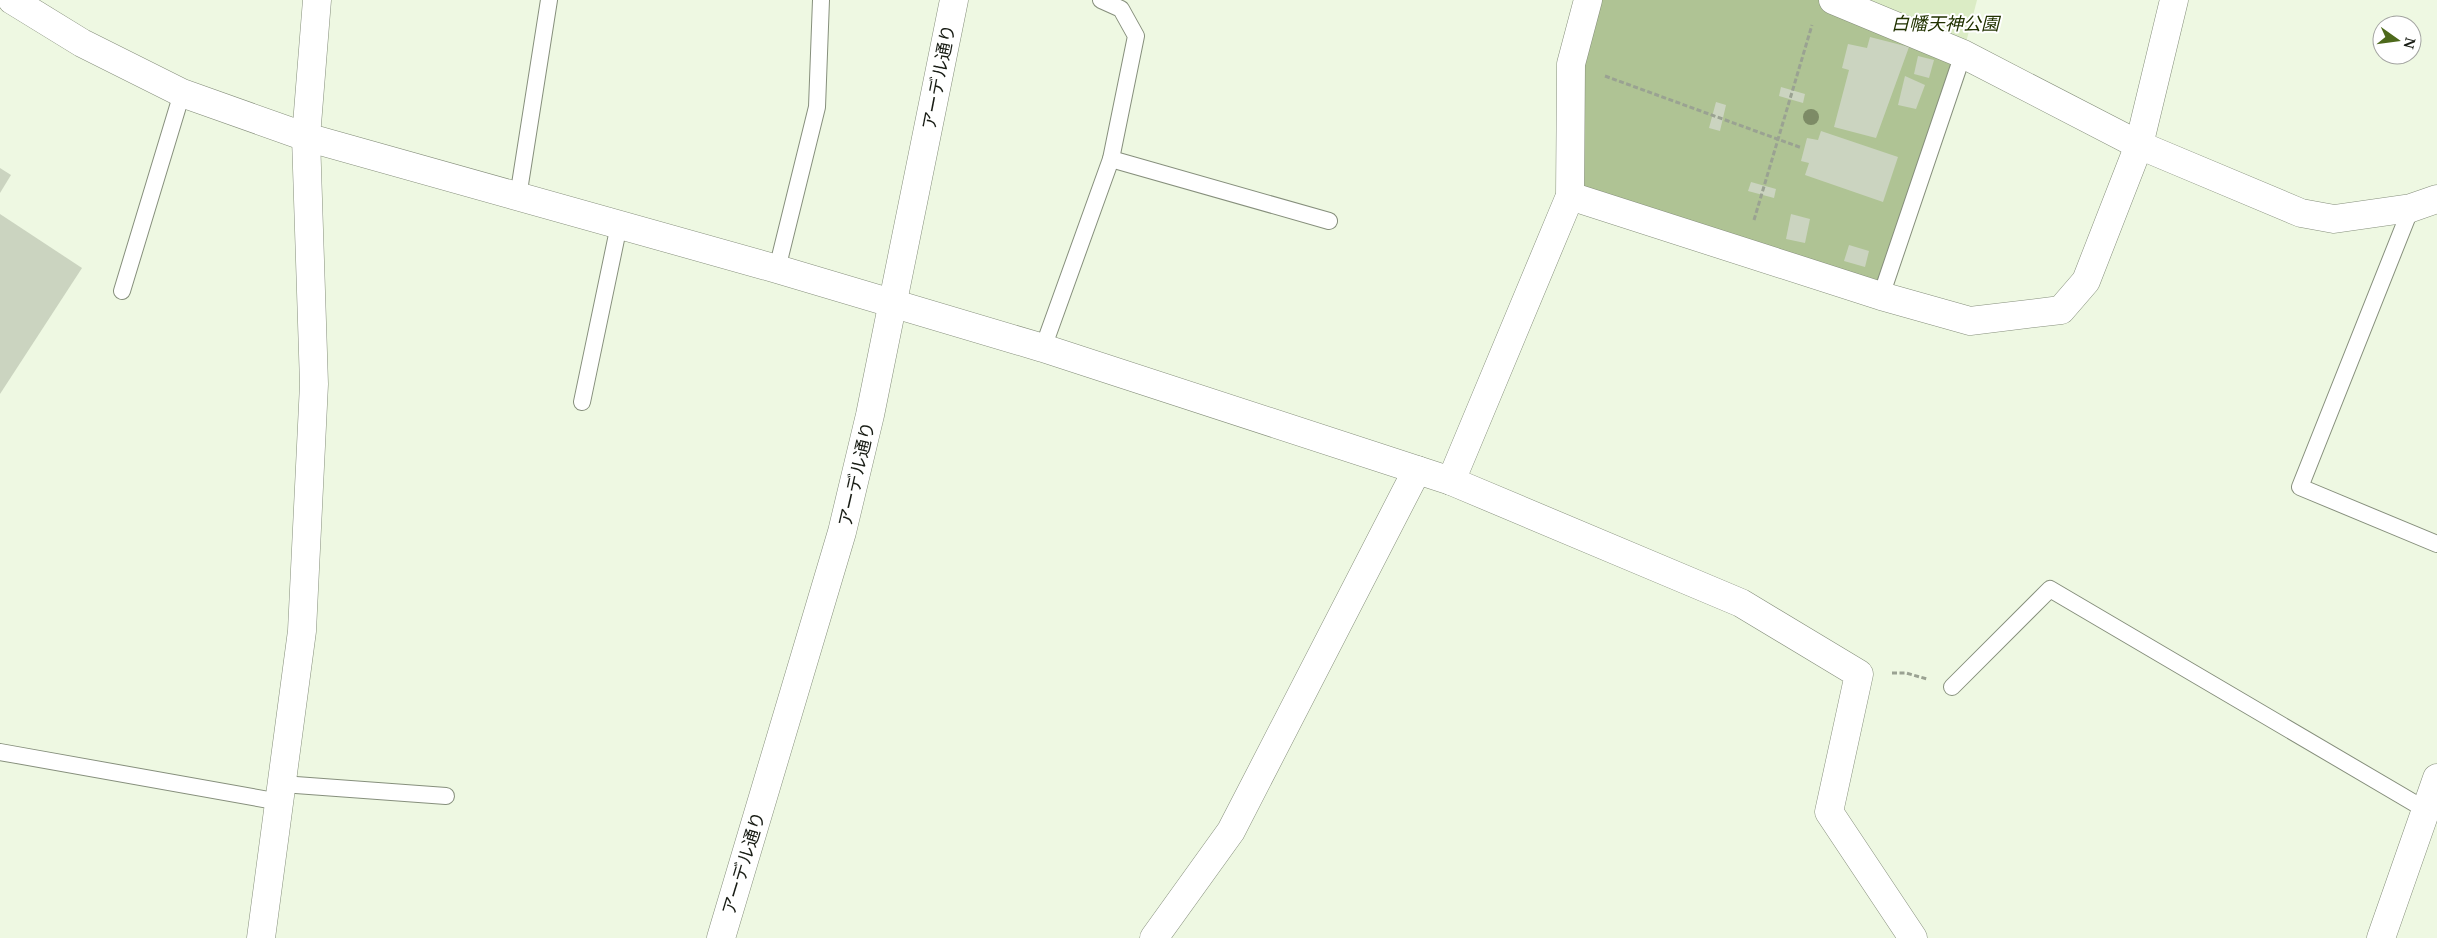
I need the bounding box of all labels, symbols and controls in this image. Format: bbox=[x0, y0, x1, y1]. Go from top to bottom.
park label: 白幡天神公園 bbox=[1891, 11, 2002, 35]
north arrow bbox=[2372, 15, 2422, 65]
street label: アーデル通り bbox=[916, 22, 960, 132]
text: N bbox=[2400, 36, 2421, 51]
street label: アーデル通り bbox=[832, 419, 880, 529]
street label: アーデル通り bbox=[716, 808, 770, 918]

